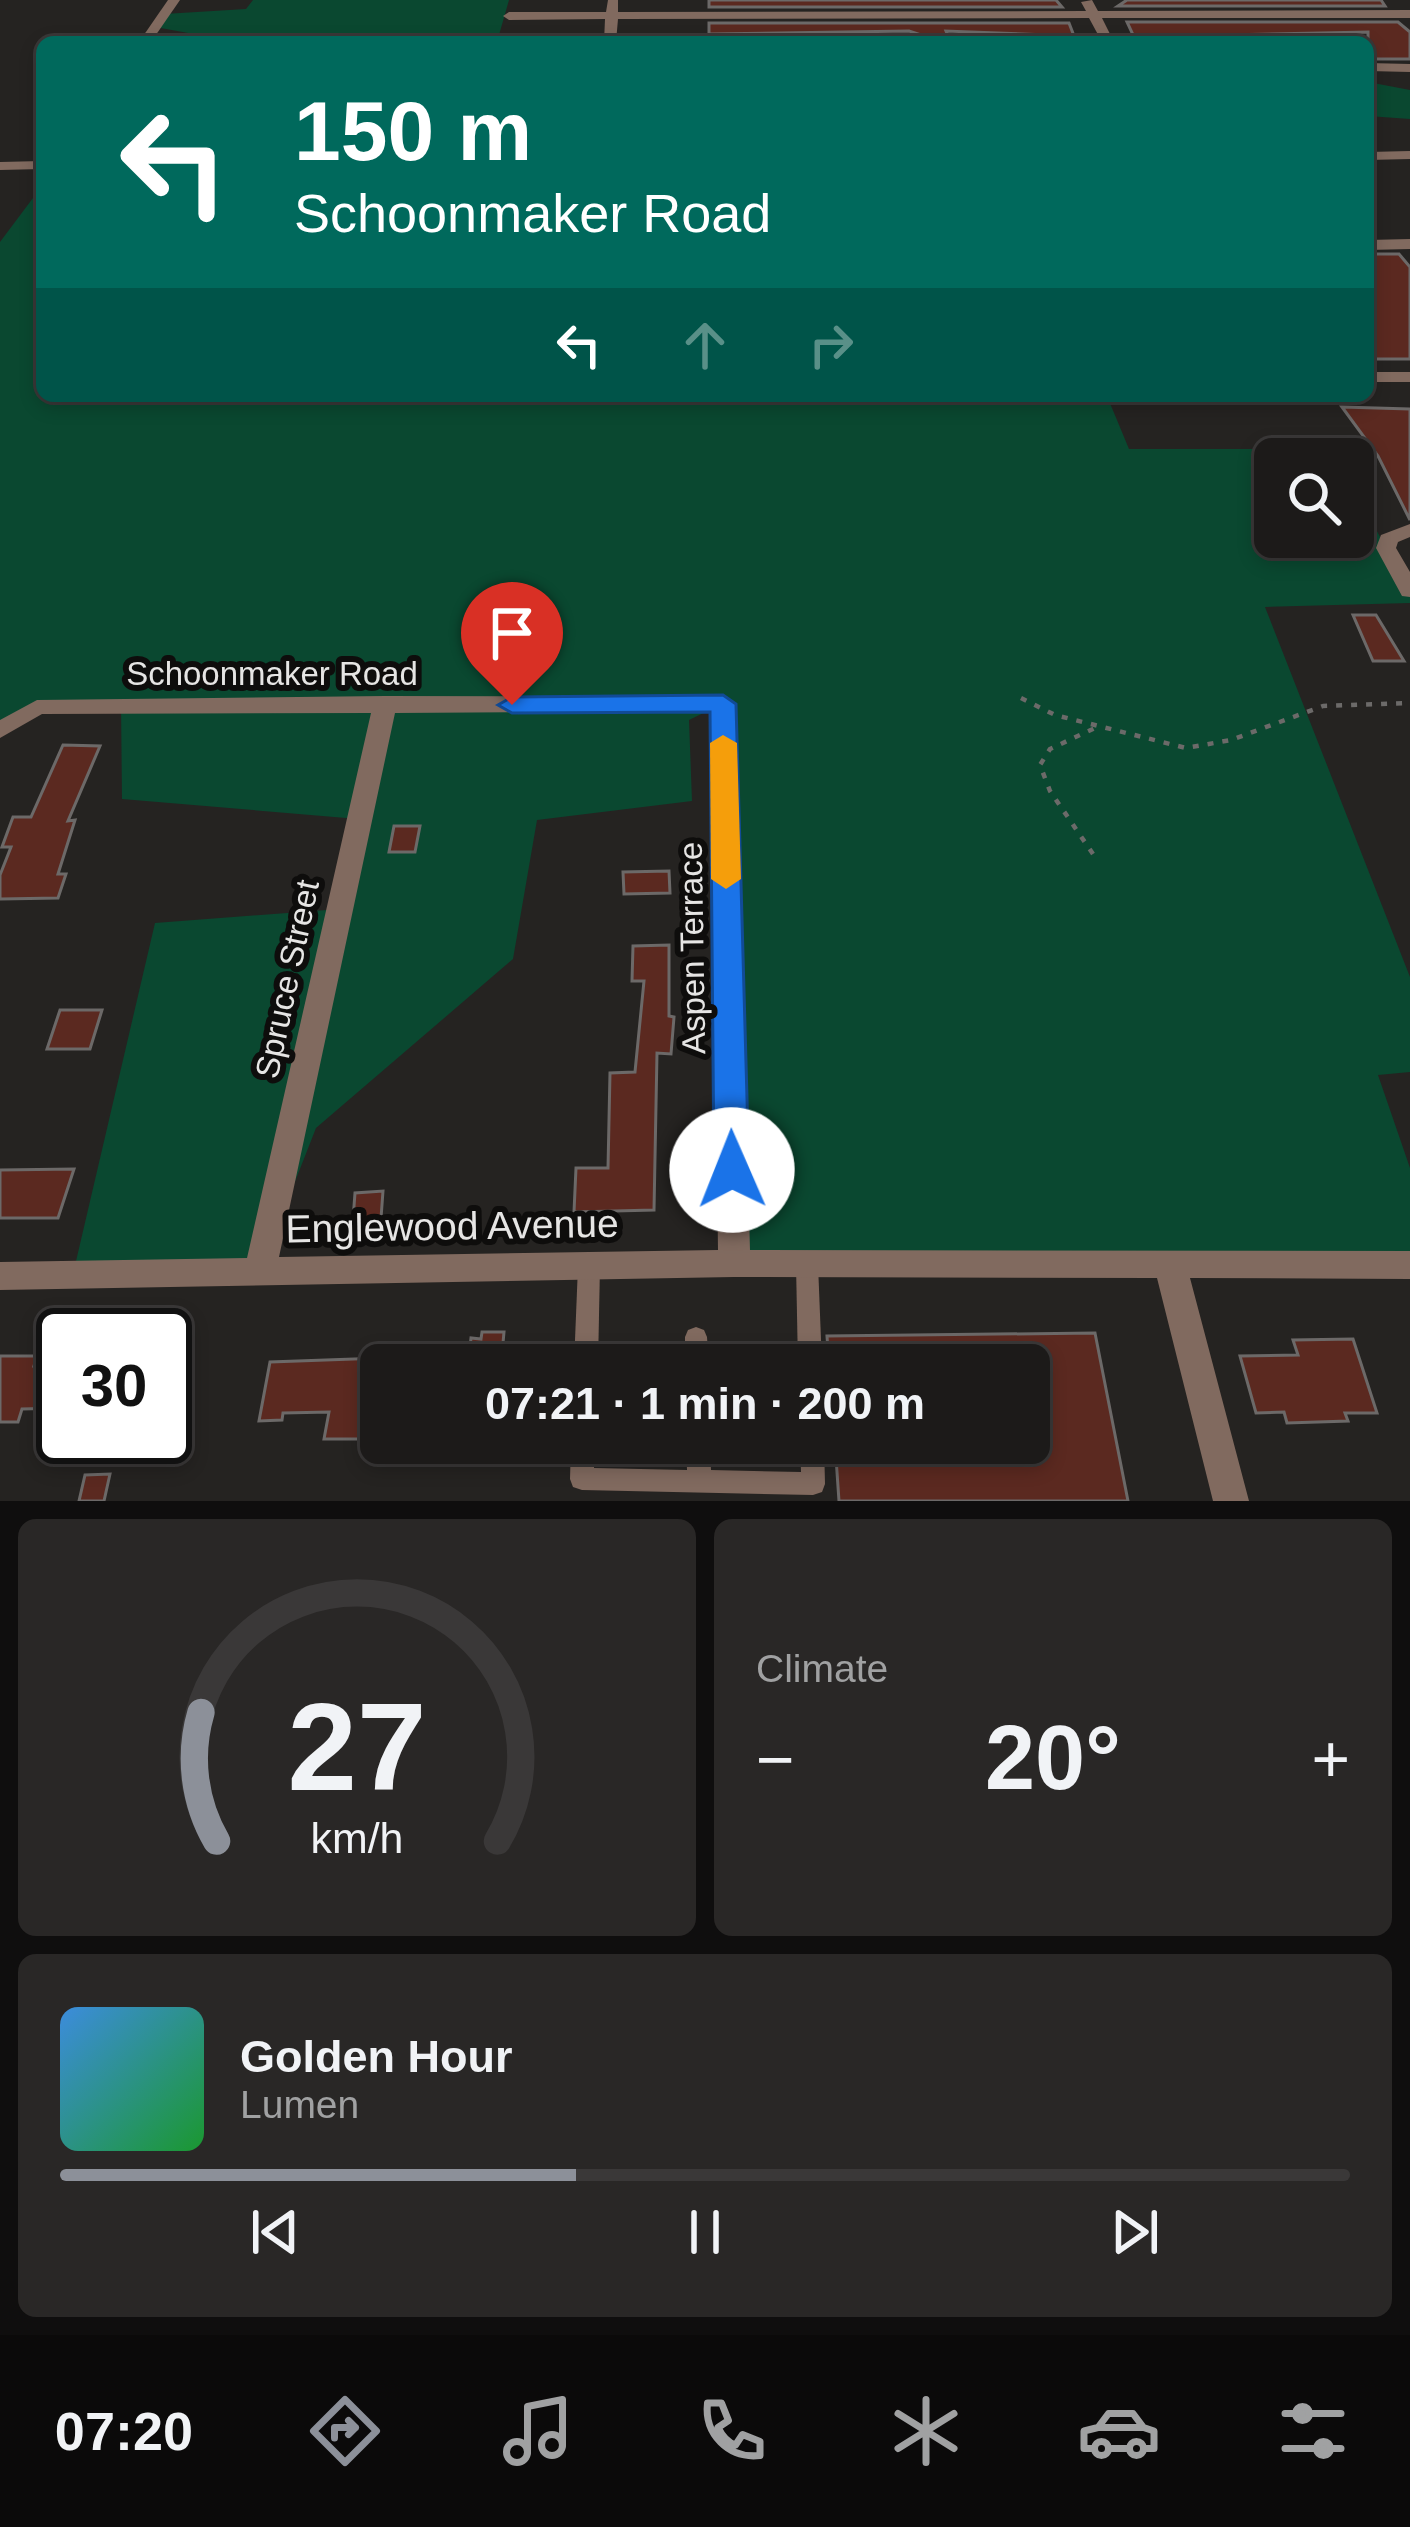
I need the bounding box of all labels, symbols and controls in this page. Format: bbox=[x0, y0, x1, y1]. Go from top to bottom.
icon: left bbox=[96, 84, 252, 240]
text: 150 m bbox=[294, 84, 532, 178]
text: Schoonmaker Road bbox=[294, 183, 771, 243]
icon: left bbox=[546, 312, 612, 378]
icon: ahead bbox=[672, 312, 738, 378]
icon: right bbox=[798, 312, 864, 378]
map controls bbox=[1254, 438, 1374, 558]
button: search bbox=[1254, 438, 1374, 558]
pin bbox=[461, 582, 563, 705]
icon: arrive bbox=[479, 600, 545, 666]
street label: Schoonmaker Road bbox=[126, 655, 418, 692]
street label: Aspen Terrace bbox=[672, 842, 712, 1054]
street label: Spruce Street bbox=[248, 876, 326, 1082]
position arrow bbox=[669, 1107, 795, 1233]
street label: Englewood Avenue bbox=[285, 1202, 619, 1250]
speed limit sign: 30 bbox=[36, 1308, 192, 1464]
text: 07:21 · 1 min · 200 m bbox=[485, 1378, 925, 1429]
text: Climate bbox=[756, 1647, 888, 1690]
text: 27 bbox=[288, 1677, 426, 1816]
text: 20° bbox=[985, 1708, 1121, 1808]
text: − bbox=[756, 1722, 795, 1796]
text: + bbox=[1311, 1722, 1350, 1796]
text: km/h bbox=[311, 1813, 403, 1861]
text: Golden Hour bbox=[240, 2031, 512, 2082]
text: Lumen bbox=[240, 2083, 359, 2126]
icon: previous bbox=[242, 2199, 308, 2265]
icon: pause bbox=[672, 2199, 738, 2265]
icon: next bbox=[1102, 2199, 1168, 2265]
icon: directions bbox=[303, 2389, 387, 2473]
icon: music bbox=[496, 2389, 580, 2473]
icon: phone bbox=[690, 2389, 774, 2473]
icon: climate bbox=[884, 2389, 968, 2473]
icon: car bbox=[1077, 2389, 1161, 2473]
icon: filters bbox=[1271, 2389, 1355, 2473]
text: 07:20 bbox=[55, 2401, 193, 2461]

